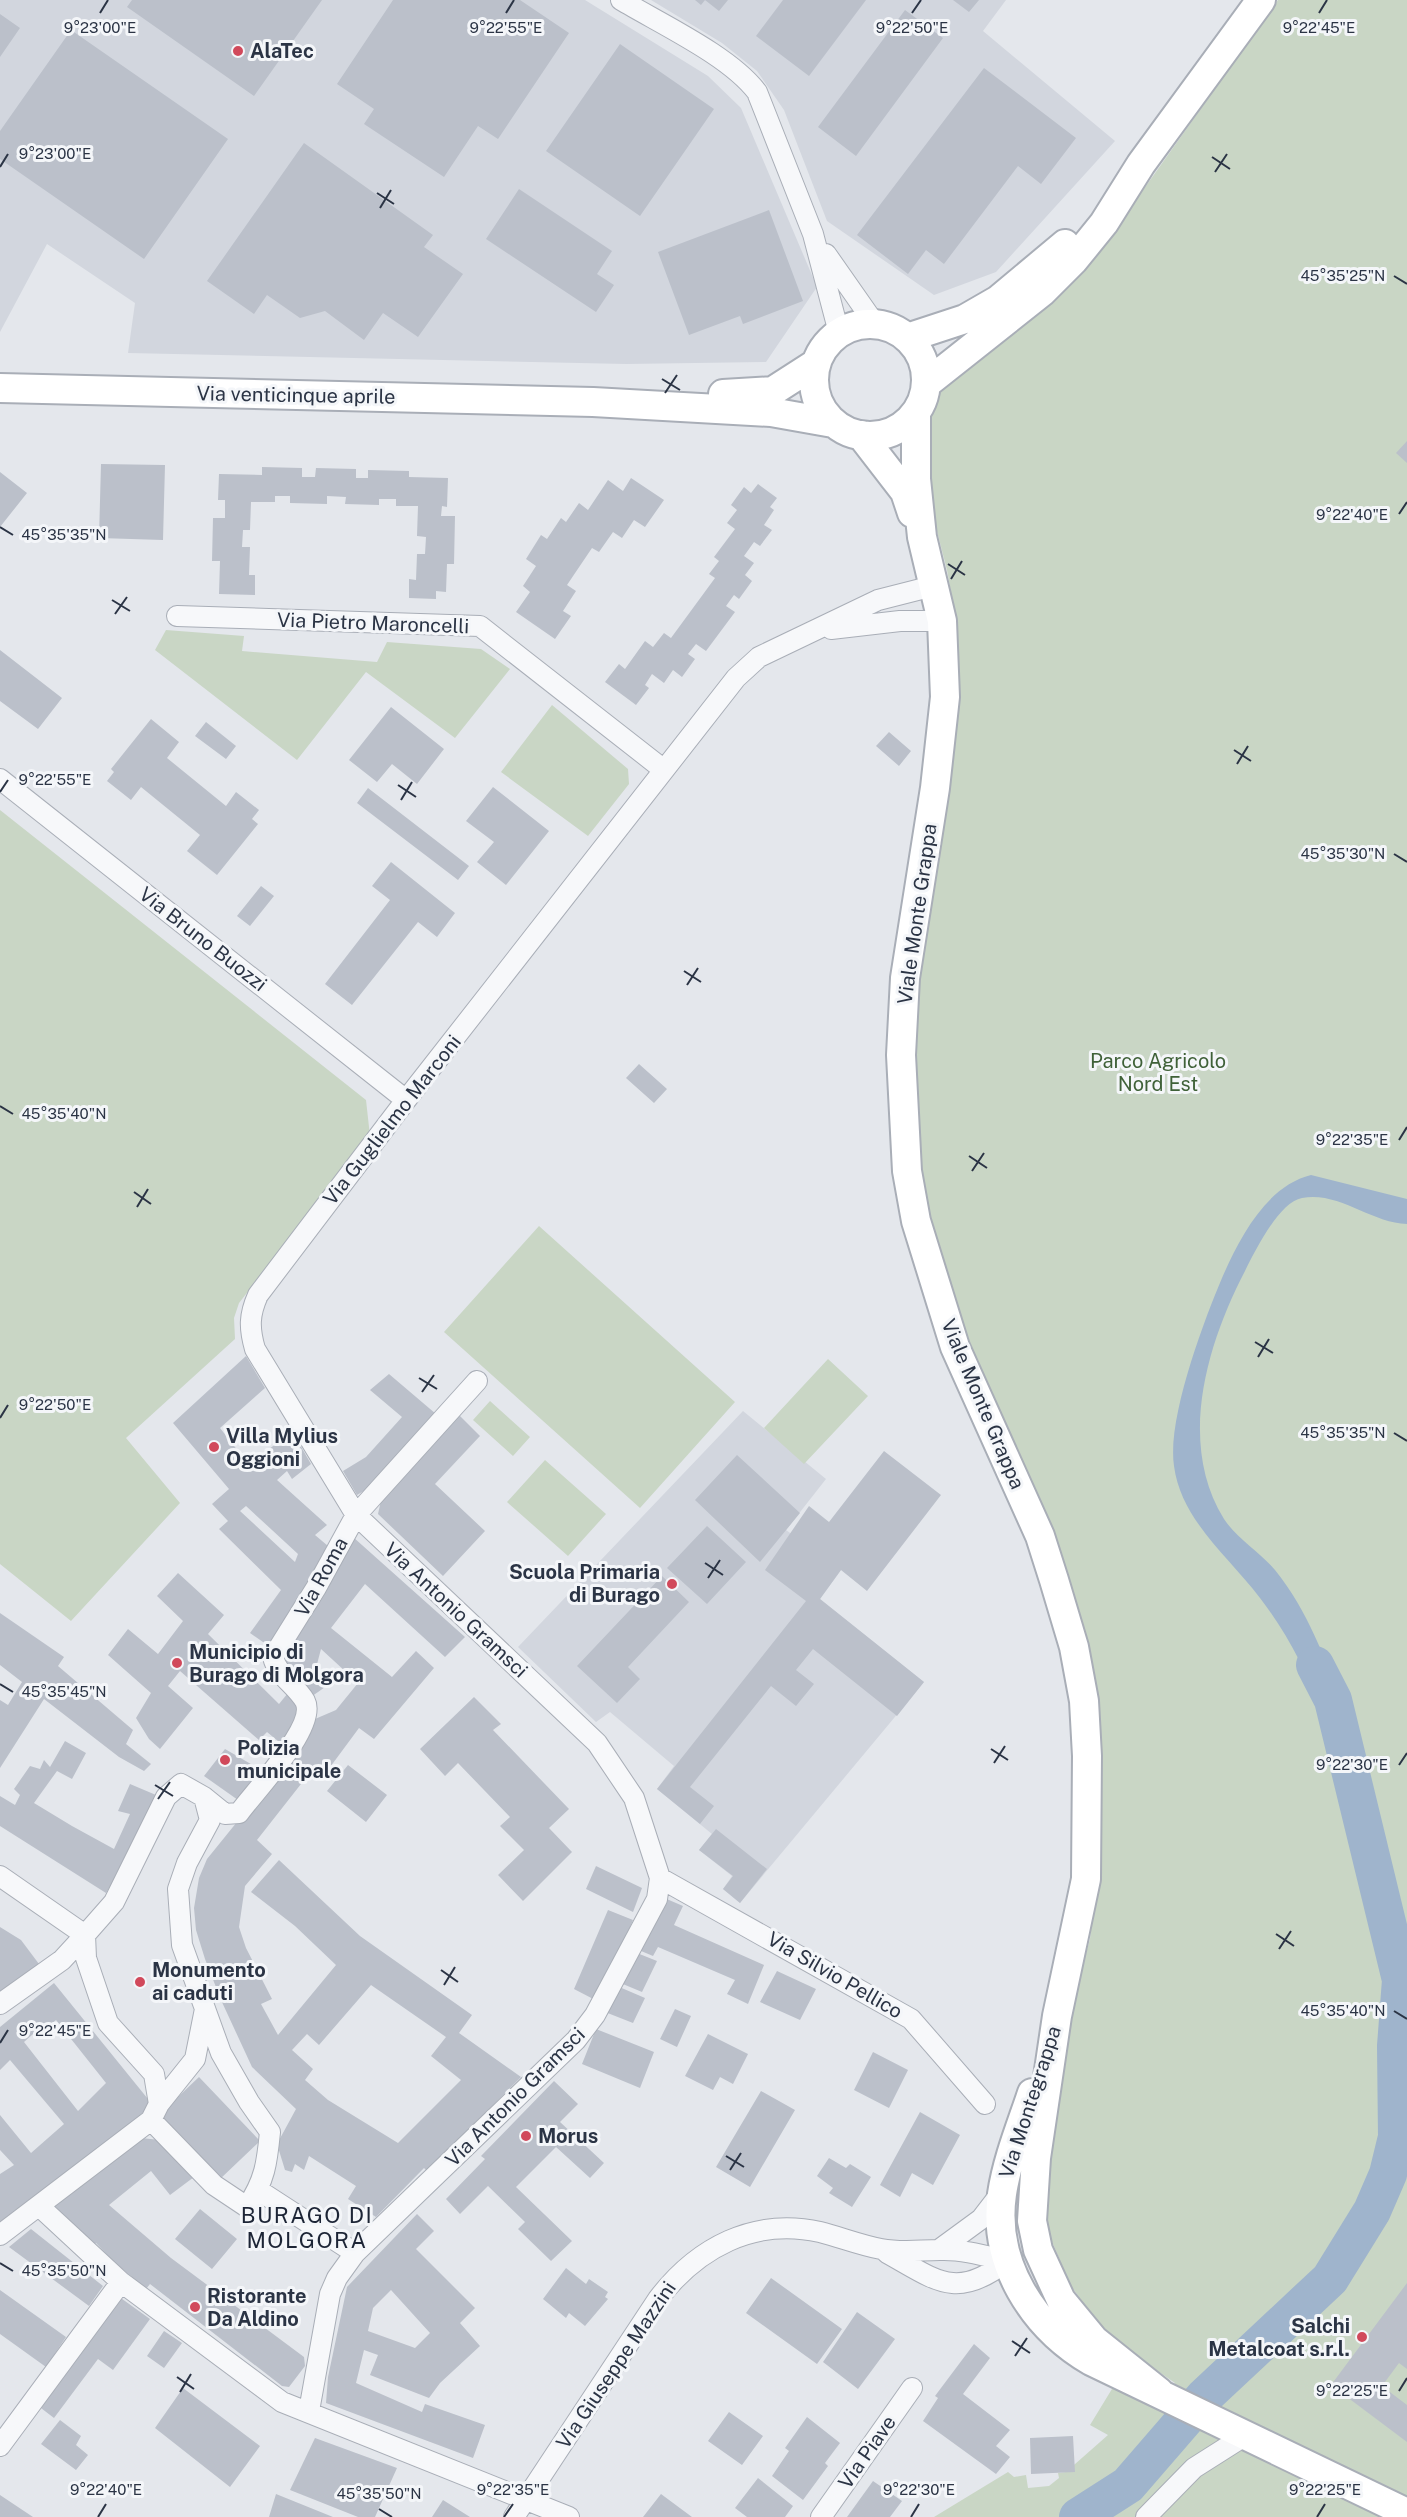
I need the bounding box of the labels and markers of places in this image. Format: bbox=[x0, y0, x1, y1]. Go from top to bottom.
place label: AlaTec bbox=[250, 39, 314, 63]
marker: AlaTec bbox=[231, 44, 245, 58]
place label: Villa Mylius Oggioni bbox=[226, 1424, 338, 1471]
marker: Villa Mylius Oggioni bbox=[207, 1440, 221, 1454]
place label: Scuola Primaria di Burago bbox=[509, 1560, 660, 1607]
marker: Scuola Primaria di Burago bbox=[665, 1577, 679, 1591]
place label: Municipio di Burago di Molgora bbox=[189, 1640, 364, 1687]
marker: Municipio di Burago di Molgora bbox=[170, 1656, 184, 1670]
place label: Polizia municipale bbox=[237, 1736, 341, 1783]
marker: Polizia municipale bbox=[218, 1753, 232, 1767]
place label: Monumento ai caduti bbox=[152, 1958, 266, 2005]
marker: Monumento ai caduti bbox=[133, 1975, 147, 1989]
place label: Morus bbox=[538, 2124, 598, 2148]
marker: Morus bbox=[519, 2129, 533, 2143]
place label: Ristorante Da Aldino bbox=[207, 2284, 307, 2331]
marker: Ristorante Da Aldino bbox=[188, 2300, 202, 2314]
place label: Salchi Metalcoat s.r.l. bbox=[1208, 2314, 1350, 2361]
marker: Salchi Metalcoat s.r.l. bbox=[1355, 2330, 1369, 2344]

